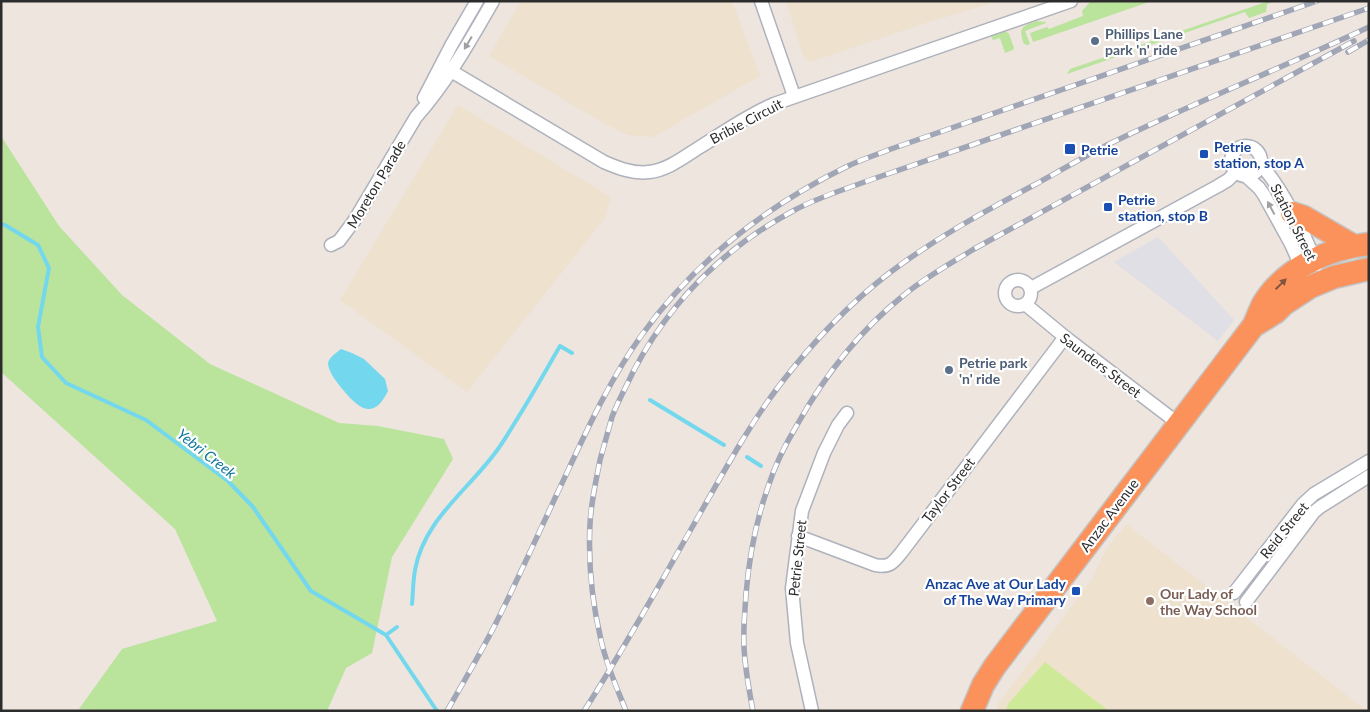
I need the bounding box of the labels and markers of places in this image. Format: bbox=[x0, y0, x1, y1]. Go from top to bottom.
place label: Phillips Lane park 'n' ride bbox=[1105, 25, 1183, 58]
marker: Phillips Lane park 'n' ride bbox=[1089, 35, 1101, 47]
place label: Petrie station, stop A bbox=[1214, 138, 1304, 171]
place label: Petrie bbox=[1081, 141, 1119, 158]
marker: Petrie bbox=[1063, 142, 1077, 156]
marker: Petrie station, stop A bbox=[1198, 148, 1210, 160]
place label: Petrie station, stop B bbox=[1118, 191, 1208, 224]
marker: Petrie station, stop B bbox=[1102, 201, 1114, 213]
place label: Petrie park 'n' ride bbox=[959, 354, 1028, 387]
marker: Petrie park 'n' ride bbox=[943, 364, 955, 376]
place label: Anzac Ave at Our Lady of The Way Primary bbox=[924, 575, 1067, 608]
marker: Anzac Ave at Our Lady of The Way Primary bbox=[1070, 585, 1082, 597]
place label: Our Lady of the Way School bbox=[1160, 585, 1257, 618]
marker: Our Lady of the Way School bbox=[1144, 595, 1156, 607]

